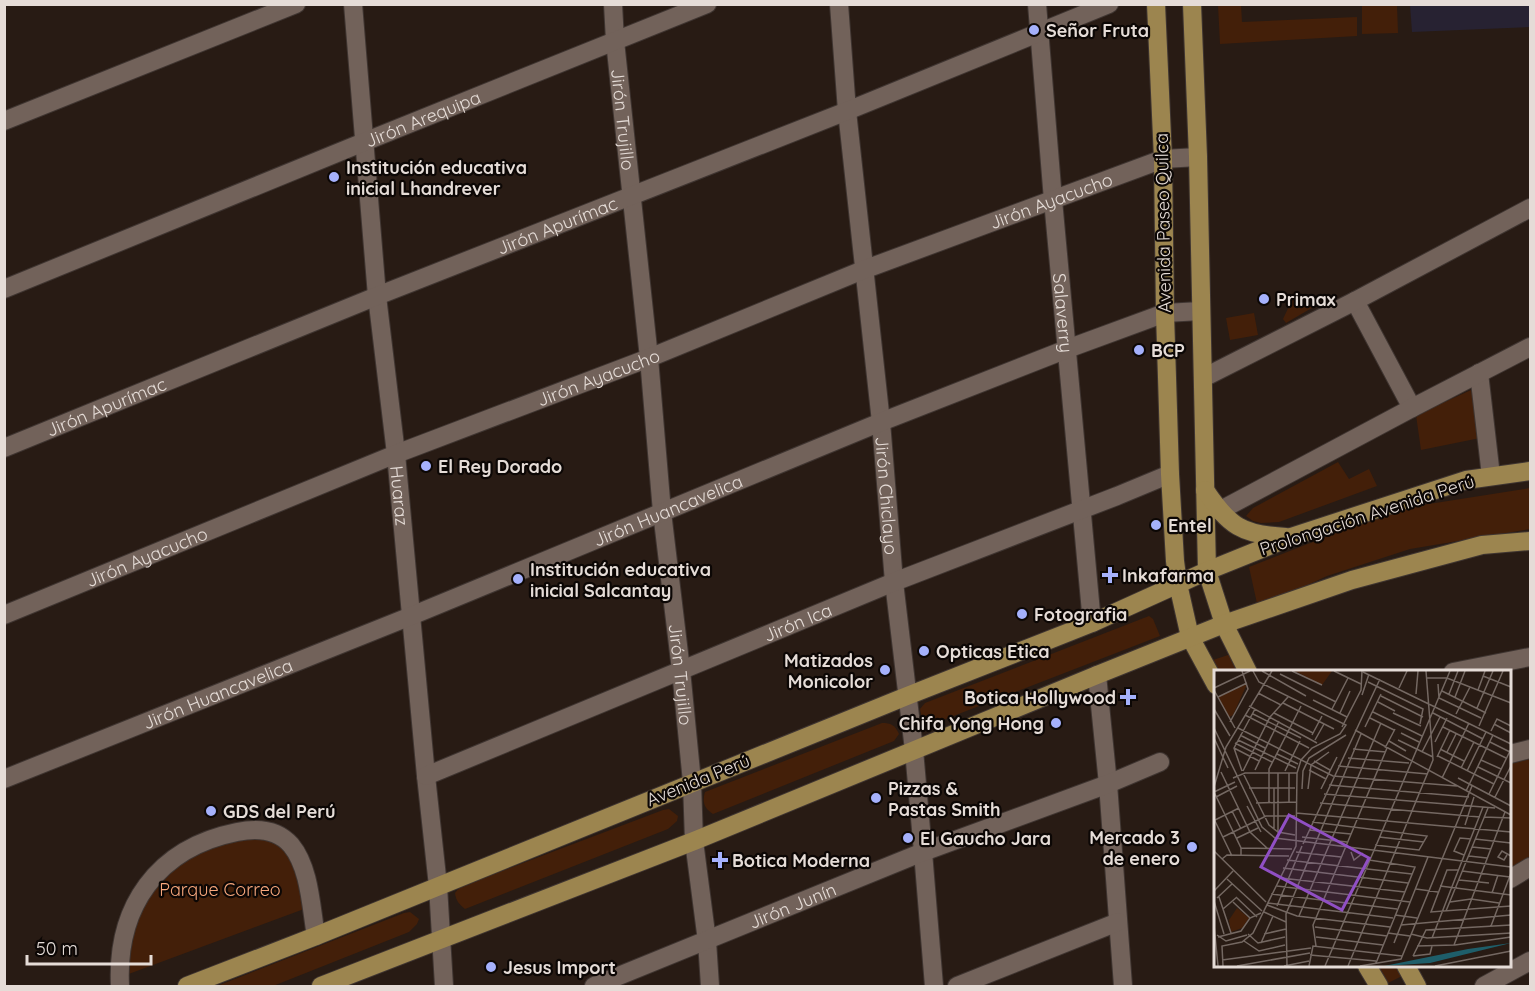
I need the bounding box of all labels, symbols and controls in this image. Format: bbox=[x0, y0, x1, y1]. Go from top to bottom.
place label: Señor Fruta bbox=[1046, 19, 1149, 42]
marker: Señor Fruta bbox=[1027, 23, 1041, 37]
street label: Jirón Trujillo bbox=[607, 68, 640, 171]
street label: Jirón Arequipa bbox=[361, 85, 484, 152]
street label: Avenida Paseo Quilca bbox=[1150, 133, 1176, 313]
place label: Institución educativa inicial Lhandrever bbox=[346, 156, 527, 200]
street label: Jirón Ayacucho bbox=[986, 167, 1116, 234]
marker: Institución educativa inicial Lhandrever bbox=[327, 170, 341, 184]
street label: Jirón Apurímac bbox=[493, 191, 620, 259]
street label: Salaverry bbox=[1048, 272, 1079, 354]
place label: Primax bbox=[1276, 288, 1336, 311]
marker: Primax bbox=[1257, 292, 1271, 306]
place label: BCP bbox=[1151, 339, 1185, 362]
street label: Jirón Ayacucho bbox=[533, 343, 663, 411]
marker: BCP bbox=[1132, 343, 1146, 357]
street label: Jirón Apurímac bbox=[42, 372, 169, 441]
street label: Jirón Chiclayo bbox=[871, 436, 903, 556]
place label: El Rey Dorado bbox=[438, 455, 562, 478]
marker: El Rey Dorado bbox=[419, 459, 433, 473]
street label: Huaraz bbox=[386, 465, 414, 527]
street label: Jirón Huancavelica bbox=[589, 469, 746, 551]
street label: Prolongación Avenida Perú bbox=[1257, 469, 1477, 561]
place label: Entel bbox=[1168, 514, 1212, 537]
marker: Entel bbox=[1149, 518, 1163, 532]
street label: Jirón Ayacucho bbox=[82, 521, 211, 592]
place label: Institución educativa inicial Salcantay bbox=[530, 558, 711, 602]
place label: Inkafarma bbox=[1122, 564, 1214, 587]
marker: Inkafarma bbox=[1103, 568, 1117, 582]
marker: Institución educativa inicial Salcantay bbox=[511, 572, 525, 586]
street label: Jirón Ica bbox=[760, 598, 835, 646]
place label: Fotografia bbox=[1034, 603, 1127, 626]
marker: Fotografia bbox=[1015, 607, 1029, 621]
street label: Jirón Trujillo bbox=[664, 622, 698, 726]
place label: Opticas Etica bbox=[936, 640, 1050, 663]
marker: Opticas Etica bbox=[917, 644, 931, 658]
place label: Matizados Monicolor bbox=[784, 649, 873, 693]
street label: Jirón Huancavelica bbox=[139, 653, 296, 734]
marker: Matizados Monicolor bbox=[878, 663, 892, 677]
inset map bbox=[1214, 670, 1511, 967]
place label: Botica Hollywood bbox=[964, 686, 1116, 709]
marker: Botica Hollywood bbox=[1121, 690, 1135, 704]
place label: Chifa Yong Hong bbox=[899, 712, 1044, 735]
marker: Chifa Yong Hong bbox=[1049, 716, 1063, 730]
street label: Avenida Perú bbox=[643, 749, 753, 811]
place label: Pizzas & Pastas Smith bbox=[888, 777, 1001, 821]
marker: Pizzas & Pastas Smith bbox=[869, 791, 883, 805]
place label: GDS del Perú bbox=[223, 800, 336, 823]
marker: GDS del Perú bbox=[204, 804, 218, 818]
place label: Mercado 3 de enero bbox=[1089, 826, 1180, 870]
place label: El Gaucho Jara bbox=[920, 827, 1051, 850]
marker: El Gaucho Jara bbox=[901, 831, 915, 845]
marker: Mercado 3 de enero bbox=[1185, 840, 1199, 854]
place label: Botica Moderna bbox=[732, 849, 870, 872]
marker: Botica Moderna bbox=[713, 853, 727, 867]
street label: Jirón Junín bbox=[745, 877, 839, 933]
park label: Parque Correo bbox=[159, 878, 281, 901]
scale bar bbox=[27, 928, 152, 966]
text: 50 m bbox=[36, 937, 78, 960]
place label: Jesus Import bbox=[503, 956, 616, 979]
marker: Jesus Import bbox=[484, 960, 498, 974]

